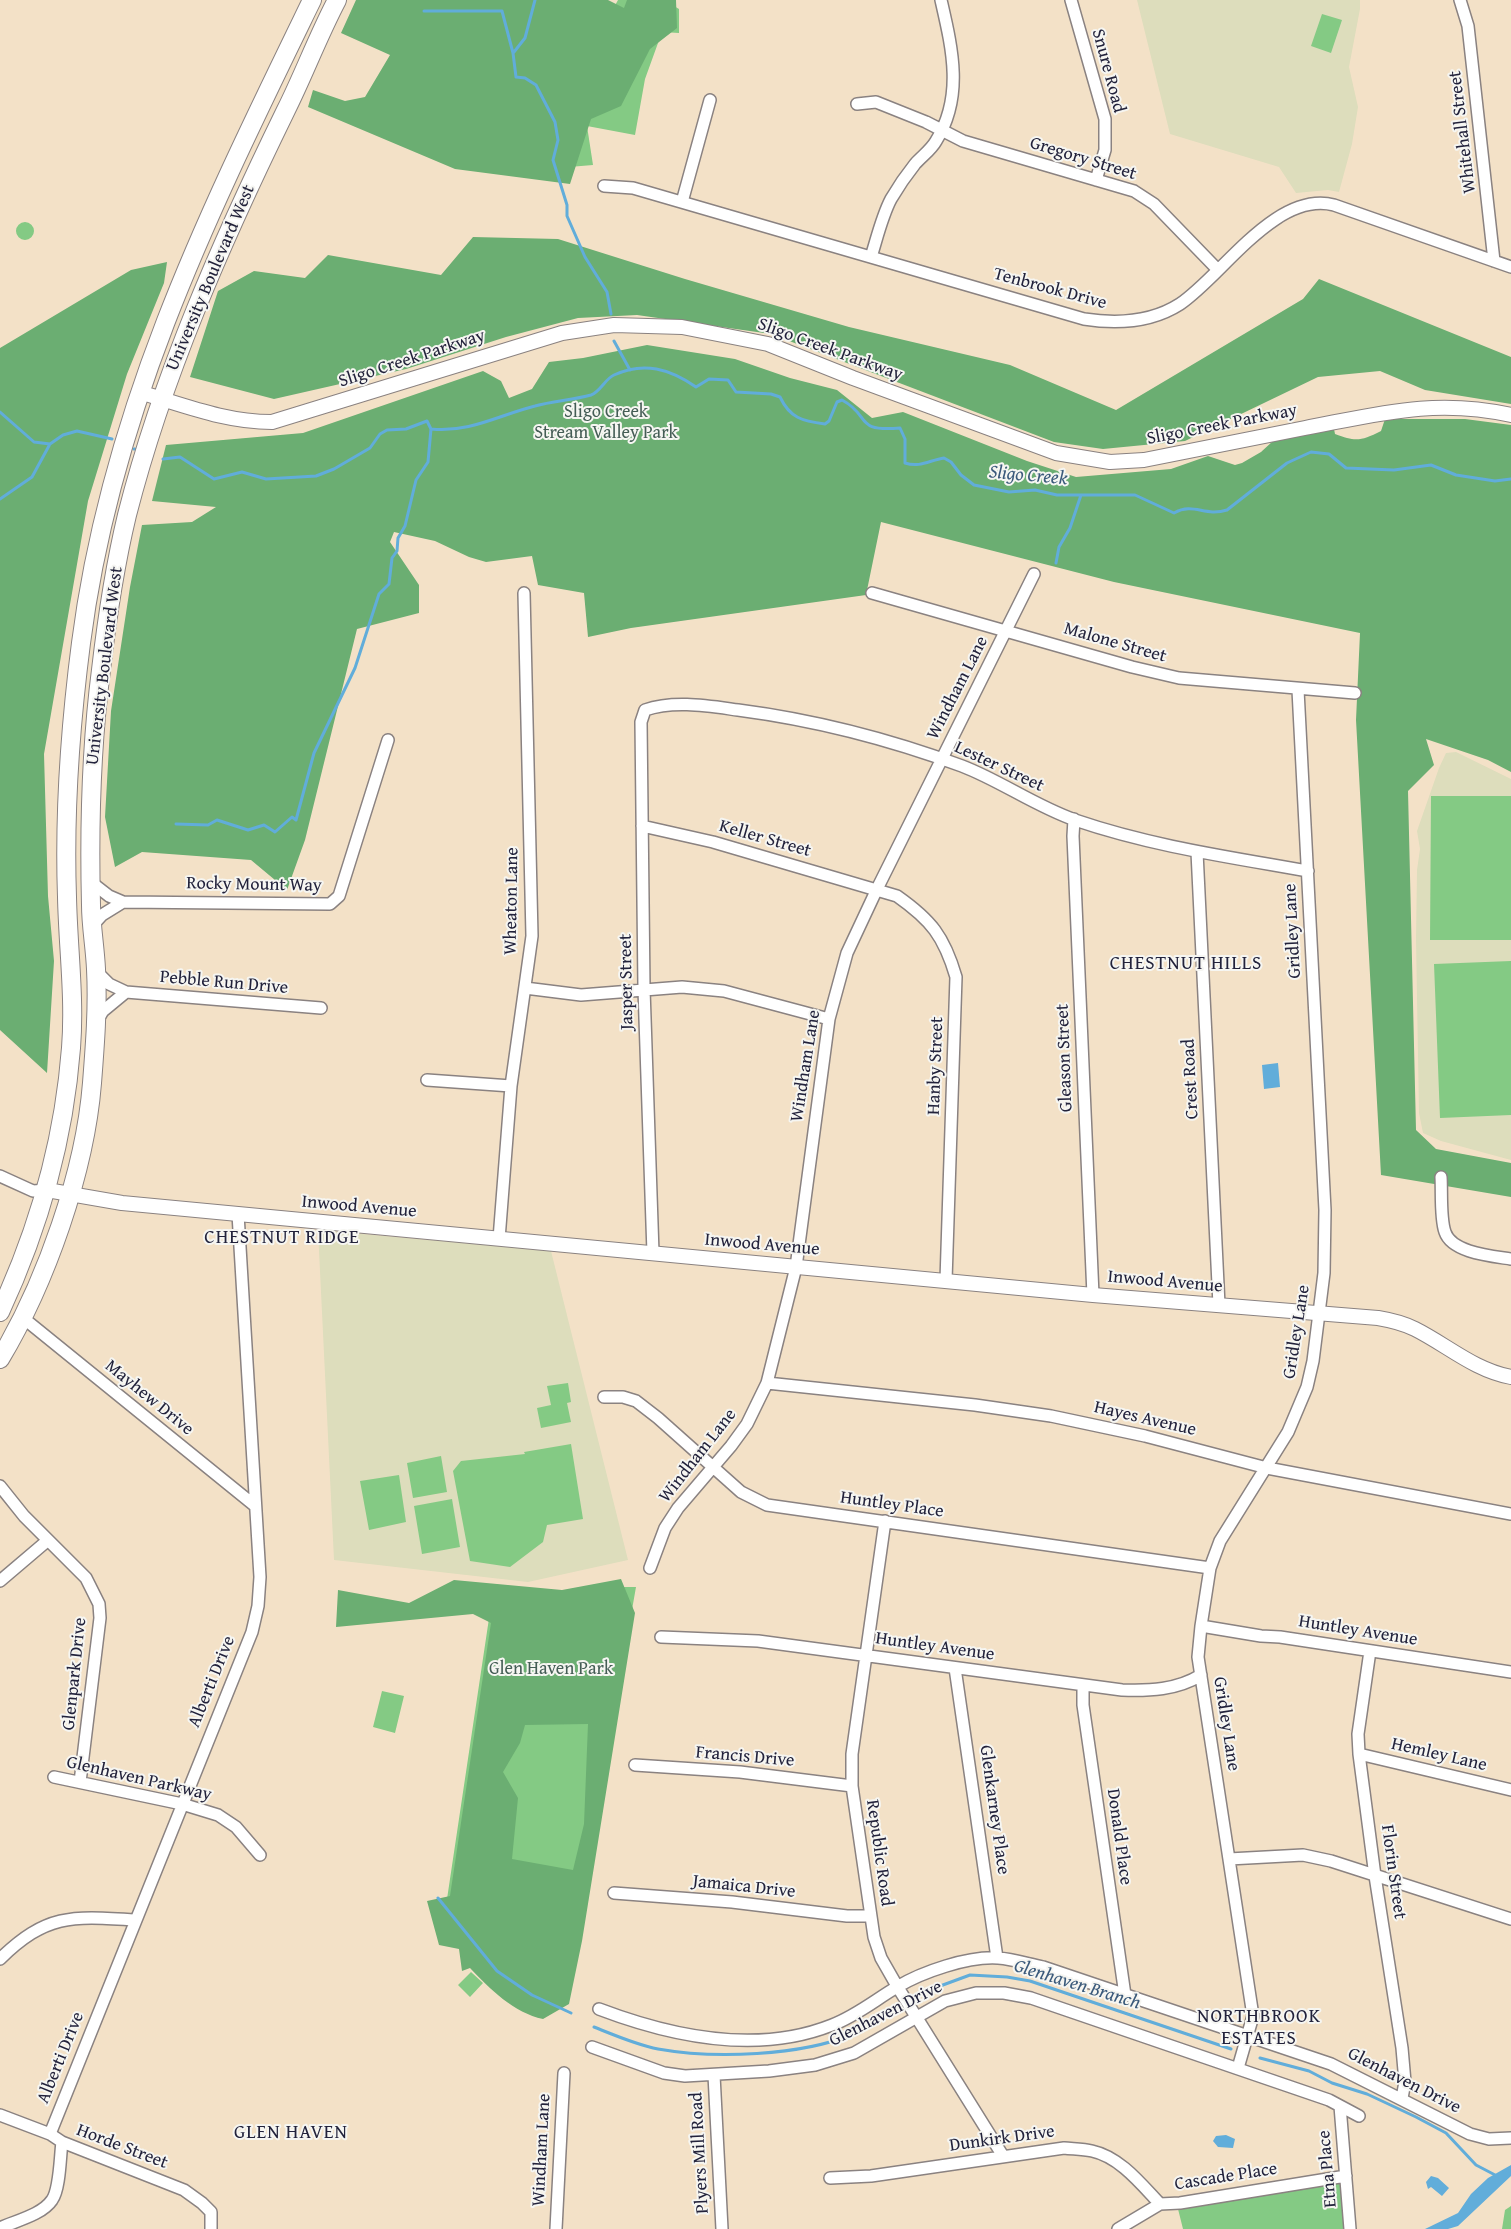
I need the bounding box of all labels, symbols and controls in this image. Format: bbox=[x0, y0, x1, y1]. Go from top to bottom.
street label: Snure Road bbox=[1086, 27, 1130, 115]
street label: Whitehall Street bbox=[1445, 69, 1481, 195]
street label: Gregory Street bbox=[1027, 133, 1139, 185]
street label: University Boulevard West bbox=[162, 182, 260, 374]
street label: Tenbrook Drive bbox=[991, 264, 1109, 314]
street label: Sligo Creek Parkway bbox=[755, 314, 905, 386]
street label: Sligo Creek Parkway bbox=[336, 325, 488, 393]
street label: Sligo Creek Parkway bbox=[1145, 400, 1299, 450]
park label: Sligo Creek Stream Valley Park bbox=[534, 401, 678, 444]
water label: Sligo Creek bbox=[988, 461, 1068, 491]
street label: University Boulevard West bbox=[82, 565, 128, 767]
street label: Malone Street bbox=[1061, 618, 1169, 668]
street label: Windham Lane bbox=[923, 633, 993, 743]
street label: Lester Street bbox=[951, 737, 1047, 797]
street label: Keller Street bbox=[717, 816, 813, 862]
street label: Wheaton Lane bbox=[500, 847, 524, 955]
street label: Rocky Mount Way bbox=[186, 873, 322, 897]
street label: Gridley Lane bbox=[1280, 883, 1306, 979]
street label: Jasper Street bbox=[615, 934, 639, 1030]
district label: CHESTNUT HILLS bbox=[1108, 953, 1264, 975]
street label: Pebble Run Drive bbox=[159, 967, 289, 999]
street label: Gleason Street bbox=[1052, 1003, 1078, 1113]
street label: Windham Lane bbox=[786, 1008, 826, 1124]
street label: Hanby Street bbox=[923, 1016, 949, 1116]
street label: Crest Road bbox=[1178, 1038, 1204, 1120]
street label: Inwood Avenue bbox=[301, 1191, 417, 1223]
district label: CHESTNUT RIDGE bbox=[203, 1227, 361, 1249]
street label: Inwood Avenue bbox=[704, 1229, 820, 1261]
street label: Inwood Avenue bbox=[1107, 1266, 1223, 1298]
street label: Gridley Lane bbox=[1279, 1283, 1315, 1381]
street label: Mayhew Drive bbox=[100, 1356, 198, 1440]
street label: Hayes Avenue bbox=[1092, 1397, 1198, 1441]
street label: Windham Lane bbox=[655, 1405, 741, 1507]
street label: Huntley Place bbox=[839, 1487, 945, 1523]
street label: Huntley Avenue bbox=[1297, 1611, 1419, 1651]
street label: Glenpark Drive bbox=[58, 1617, 92, 1731]
street label: Huntley Avenue bbox=[874, 1628, 996, 1666]
street label: Alberti Drive bbox=[184, 1633, 240, 1731]
park label: Glen Haven Park bbox=[489, 1658, 613, 1680]
street label: Gridley Lane bbox=[1208, 1675, 1244, 1773]
street label: Hemley Lane bbox=[1389, 1734, 1489, 1776]
street label: Francis Drive bbox=[695, 1742, 795, 1772]
street label: Glenkarney Place bbox=[974, 1744, 1014, 1876]
street label: Glenhaven Parkway bbox=[64, 1752, 214, 1806]
street label: Donald Place bbox=[1102, 1787, 1136, 1887]
street label: Republic Road bbox=[861, 1798, 897, 1908]
street label: Florin Street bbox=[1376, 1823, 1410, 1921]
street label: Jamaica Drive bbox=[692, 1871, 796, 1903]
water label: Glenhaven Branch bbox=[1011, 1955, 1143, 2015]
street label: Glenhaven Drive bbox=[826, 1976, 946, 2052]
district label: NORTHBROOK ESTATES bbox=[1196, 2006, 1322, 2050]
street label: Alberti Drive bbox=[33, 2009, 89, 2107]
street label: Glenhaven Drive bbox=[1344, 2043, 1464, 2119]
street label: Plyers Mill Road bbox=[686, 2092, 714, 2214]
street label: Windham Lane bbox=[528, 2093, 556, 2207]
street label: Horde Street bbox=[73, 2120, 171, 2174]
street label: Dunkirk Drive bbox=[948, 2121, 1056, 2157]
district label: GLEN HAVEN bbox=[233, 2122, 349, 2144]
street label: Etna Place bbox=[1314, 2129, 1342, 2209]
street label: Cascade Place bbox=[1173, 2158, 1279, 2196]

